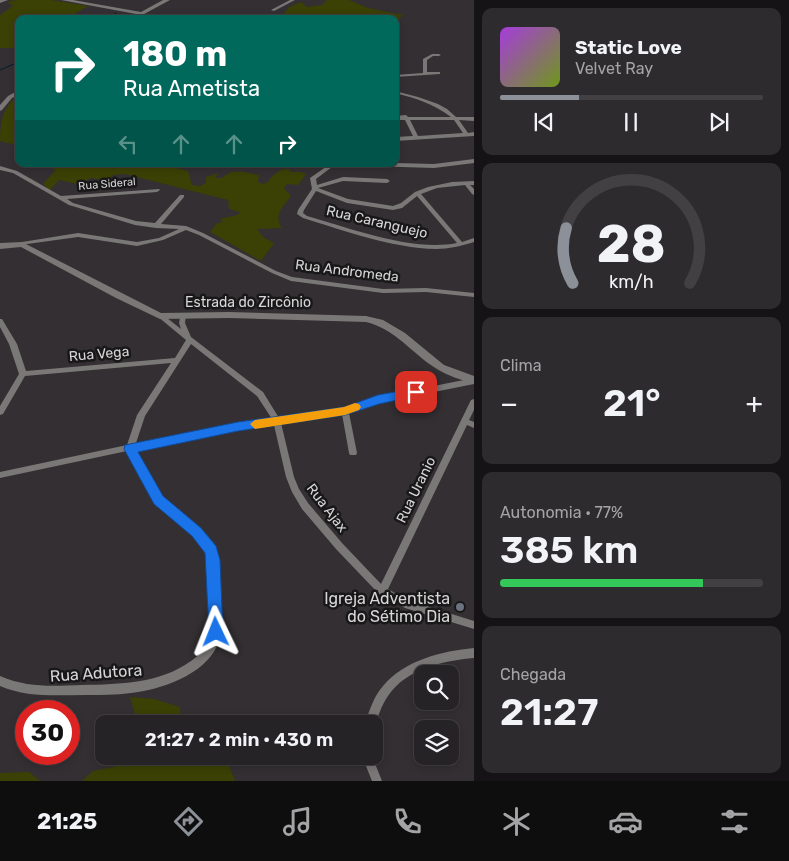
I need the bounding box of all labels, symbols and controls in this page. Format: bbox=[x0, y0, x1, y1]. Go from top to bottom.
text: 180 m bbox=[123, 33, 227, 75]
icon: right bbox=[40, 35, 105, 100]
text: Static Love bbox=[575, 36, 682, 59]
text: Velvet Ray bbox=[575, 59, 653, 78]
text: Rua Ametista bbox=[123, 75, 260, 102]
icon: previous bbox=[530, 108, 558, 136]
icon: pause bbox=[617, 108, 645, 136]
icon: next bbox=[705, 108, 733, 136]
icon: left bbox=[114, 130, 142, 158]
icon: ahead bbox=[167, 130, 195, 158]
icon: ahead bbox=[220, 130, 248, 158]
icon: right bbox=[273, 130, 301, 158]
street label: Rua Sideral bbox=[78, 175, 136, 193]
street label: Rua Caranguejo bbox=[325, 202, 429, 242]
text: 28 bbox=[597, 213, 666, 275]
street label: Rua Andromeda bbox=[294, 256, 400, 286]
text: km/h bbox=[609, 271, 654, 292]
street label: Estrada do Zircônio bbox=[185, 294, 311, 311]
street label: Rua Vega bbox=[68, 343, 130, 365]
text: Clima bbox=[500, 356, 541, 375]
pin bbox=[395, 371, 437, 413]
icon: arrive bbox=[402, 378, 430, 406]
text: 21° bbox=[603, 380, 661, 426]
text: − bbox=[500, 387, 518, 420]
text: + bbox=[746, 387, 763, 420]
street label: Rua Uranio bbox=[393, 454, 439, 526]
street label: Rua Ajax bbox=[303, 480, 352, 536]
text: Autonomia · 77% bbox=[500, 503, 623, 522]
text: 385 km bbox=[500, 527, 638, 573]
place label: Igreja Adventista do Sétimo Dia bbox=[324, 589, 450, 626]
marker: Igreja Adventista do Sétimo Dia bbox=[454, 601, 466, 613]
position arrow bbox=[189, 605, 241, 657]
street label: Rua Adutora bbox=[49, 660, 143, 686]
map controls bbox=[414, 665, 459, 765]
button: search bbox=[414, 665, 459, 710]
text: Chegada bbox=[500, 665, 566, 684]
text: 21:27 bbox=[500, 689, 598, 735]
speed limit sign: 30 bbox=[15, 700, 80, 765]
button: layers bbox=[414, 720, 459, 765]
text: 21:27 · 2 min · 430 m bbox=[145, 728, 333, 751]
icon: directions bbox=[171, 804, 206, 839]
icon: music bbox=[280, 804, 315, 839]
icon: phone bbox=[390, 804, 425, 839]
icon: climate bbox=[499, 804, 534, 839]
icon: car bbox=[608, 804, 643, 839]
icon: filters bbox=[717, 804, 752, 839]
text: 21:25 bbox=[37, 808, 97, 835]

